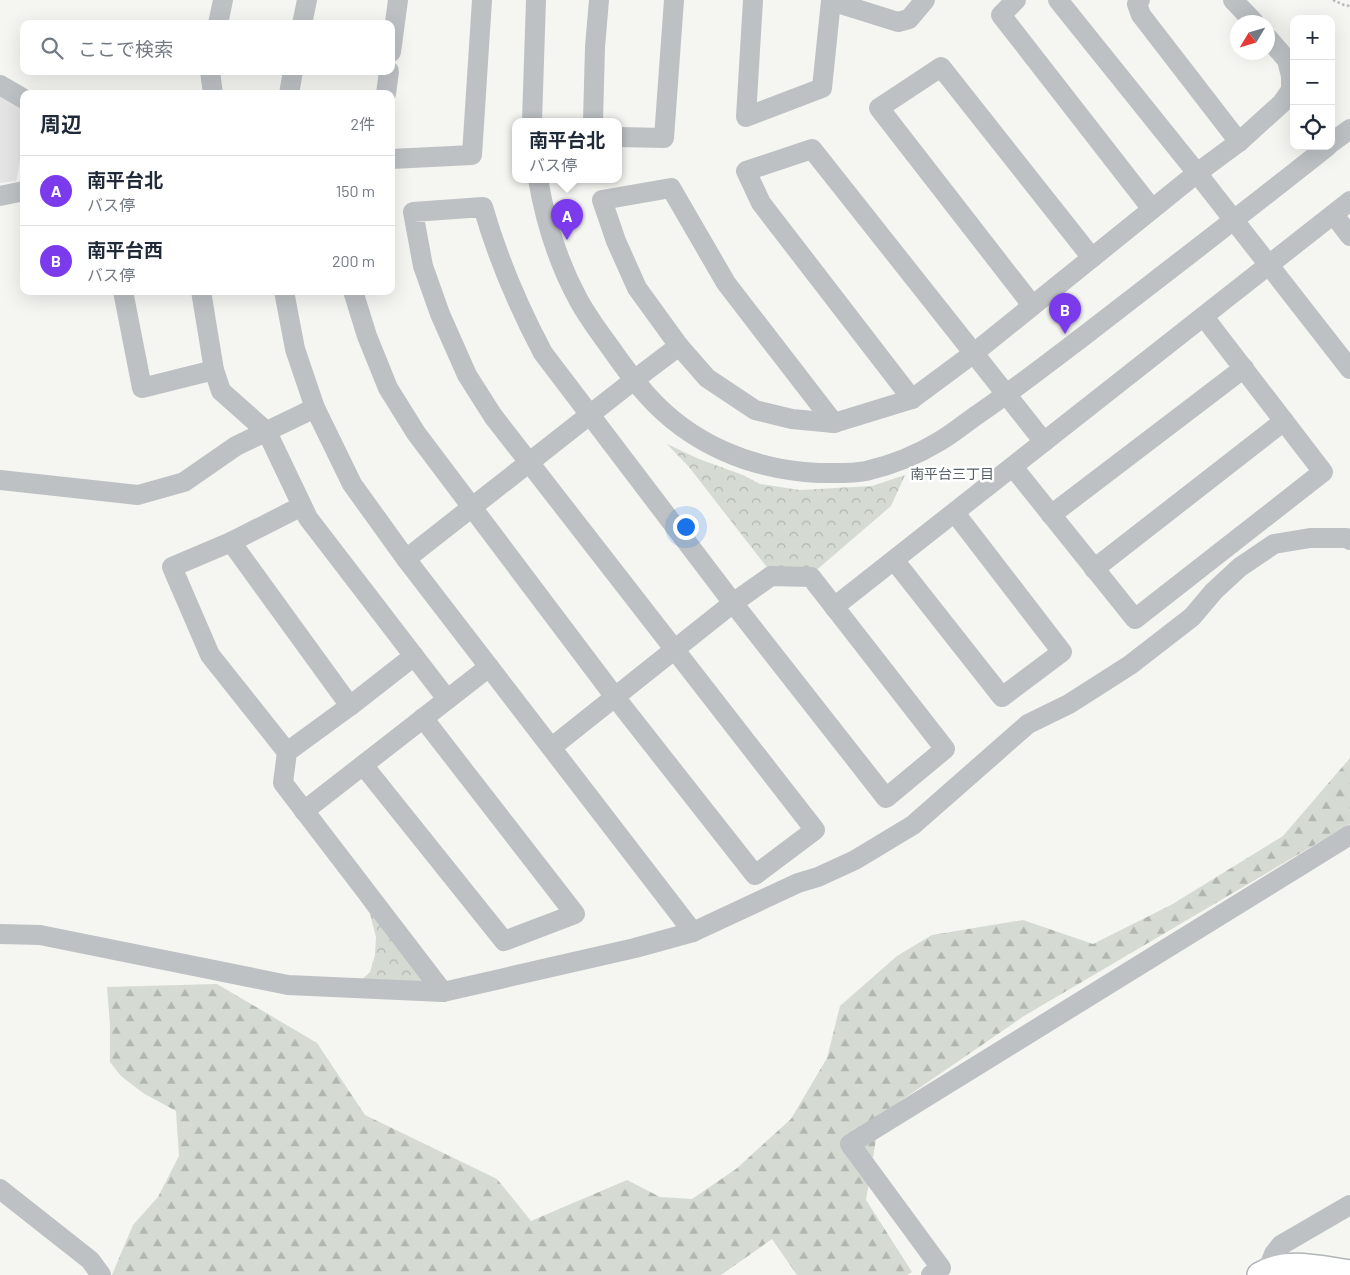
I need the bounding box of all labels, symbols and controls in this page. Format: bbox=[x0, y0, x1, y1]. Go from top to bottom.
north arrow bbox=[1230, 15, 1275, 60]
map controls bbox=[1290, 15, 1335, 150]
button: + bbox=[1290, 15, 1335, 60]
search box bbox=[20, 20, 395, 75]
icon: search bbox=[38, 34, 66, 62]
text: ここで検索 bbox=[78, 37, 173, 60]
button: − bbox=[1290, 60, 1335, 105]
button: locate bbox=[1290, 105, 1335, 150]
text: 周辺 bbox=[40, 111, 82, 136]
text: 2件 bbox=[350, 114, 375, 133]
popup bbox=[512, 118, 622, 183]
text: 南平台北 bbox=[529, 128, 605, 151]
text: バス停 bbox=[529, 155, 577, 174]
text: 南平台北 bbox=[87, 168, 163, 191]
text: A bbox=[51, 181, 61, 200]
text: 150 m bbox=[336, 181, 375, 200]
text: バス停 bbox=[87, 195, 135, 214]
pin: A bbox=[551, 199, 583, 240]
text: 南平台西 bbox=[87, 238, 163, 261]
text: B bbox=[51, 251, 61, 270]
text: 200 m bbox=[332, 251, 375, 270]
text: バス停 bbox=[87, 265, 135, 284]
pin: B bbox=[1049, 293, 1081, 334]
district label: 南平台三丁目 bbox=[910, 465, 994, 482]
your location bbox=[673, 514, 699, 540]

